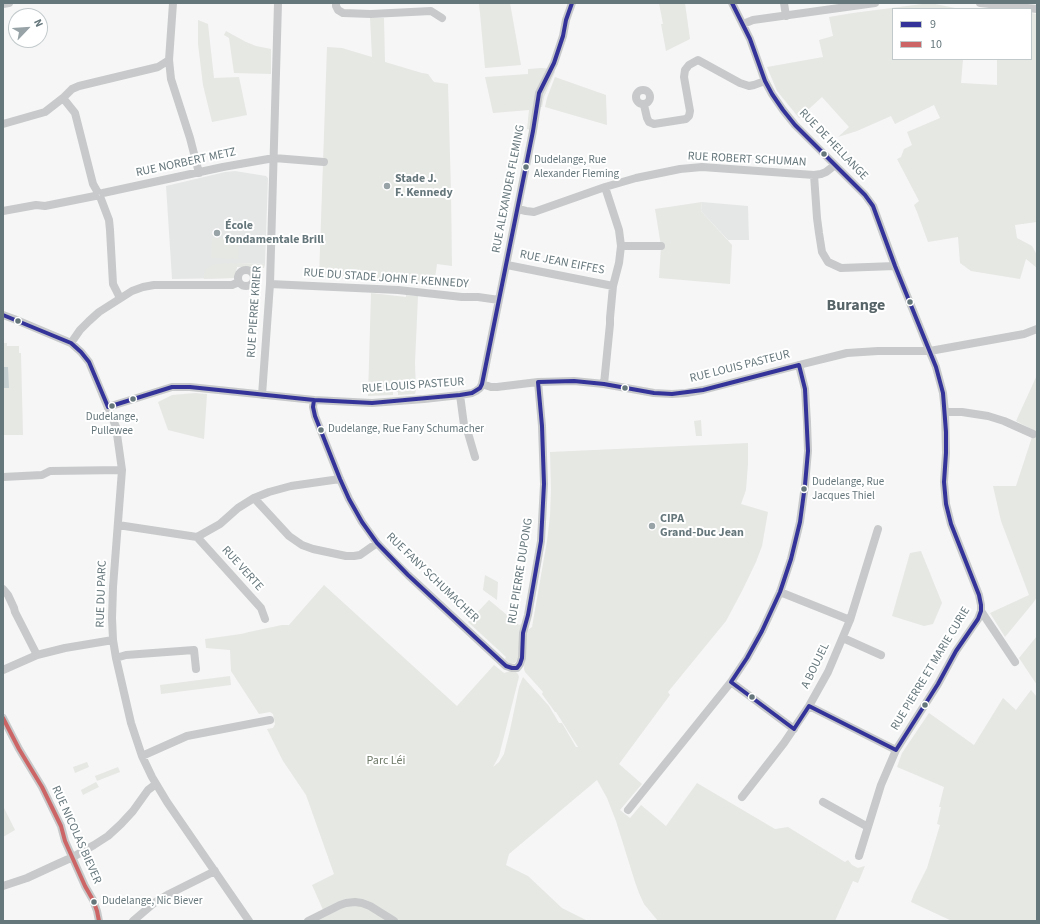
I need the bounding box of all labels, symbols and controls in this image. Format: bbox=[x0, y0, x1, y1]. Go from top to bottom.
north arrow bbox=[8, 8, 48, 48]
legend bbox=[892, 8, 1032, 60]
text: 9 bbox=[930, 16, 936, 33]
text: N bbox=[30, 17, 47, 30]
text: 10 bbox=[930, 36, 942, 53]
street label: RUE DE HELLANGE bbox=[795, 106, 871, 184]
street label: RUE ALEXANDER FLEMING bbox=[489, 124, 529, 254]
street label: RUE NORBERT METZ bbox=[135, 145, 237, 181]
unlabelled marker bbox=[819, 149, 829, 159]
street label: RUE ROBERT SCHUMAN bbox=[687, 150, 807, 170]
place label: Dudelange, Rue Alexander Fleming bbox=[534, 154, 619, 180]
marker: Dudelange, Rue Alexander Fleming bbox=[521, 162, 531, 172]
place label: Stade J. F. Kennedy bbox=[395, 172, 453, 200]
marker: Stade J. F. Kennedy bbox=[382, 181, 392, 191]
place label: École fondamentale Brill bbox=[225, 219, 324, 247]
marker: École fondamentale Brill bbox=[212, 228, 222, 238]
street label: RUE JEAN EIFFES bbox=[518, 248, 606, 278]
street label: RUE PIERRE KRIER bbox=[245, 266, 265, 358]
street label: RUE DU STADE JOHN F. KENNEDY bbox=[303, 266, 469, 292]
district label: Burange bbox=[827, 296, 885, 316]
unlabelled marker bbox=[905, 297, 915, 307]
unlabelled marker bbox=[13, 316, 23, 326]
street label: RUE LOUIS PASTEUR bbox=[688, 348, 792, 386]
street label: RUE LOUIS PASTEUR bbox=[361, 375, 465, 397]
unlabelled marker bbox=[620, 383, 630, 393]
unlabelled marker bbox=[128, 394, 138, 404]
marker: Dudelange, Pullewee bbox=[107, 401, 117, 411]
place label: Dudelange, Pullewee bbox=[86, 411, 138, 437]
place label: Dudelange, Rue Fany Schumacher bbox=[328, 423, 484, 437]
marker: Dudelange, Rue Fany Schumacher bbox=[316, 425, 326, 435]
place label: Dudelange, Rue Jacques Thiel bbox=[812, 476, 884, 502]
marker: Dudelange, Rue Jacques Thiel bbox=[799, 484, 809, 494]
place label: CIPA Grand-Duc Jean bbox=[660, 512, 744, 540]
street label: RUE PIERRE DUPONG bbox=[506, 517, 536, 625]
marker: CIPA Grand-Duc Jean bbox=[647, 521, 657, 531]
street label: RUE FANY SCHUMACHER bbox=[383, 530, 481, 626]
street label: RUE VERTE bbox=[218, 544, 266, 594]
street label: RUE DU PARC bbox=[94, 560, 110, 628]
street label: RUE PIERRE ET MARIE CURIE bbox=[888, 605, 974, 733]
street label: A BOUJEL bbox=[799, 641, 833, 691]
unlabelled marker bbox=[747, 692, 757, 702]
unlabelled marker bbox=[920, 700, 930, 710]
park label: Parc Léi bbox=[367, 754, 405, 768]
street label: RUE NICOLAS BIEVER bbox=[48, 784, 104, 886]
place label: Dudelange, Nic Biever bbox=[102, 895, 203, 909]
marker: Dudelange, Nic Biever bbox=[89, 897, 99, 907]

